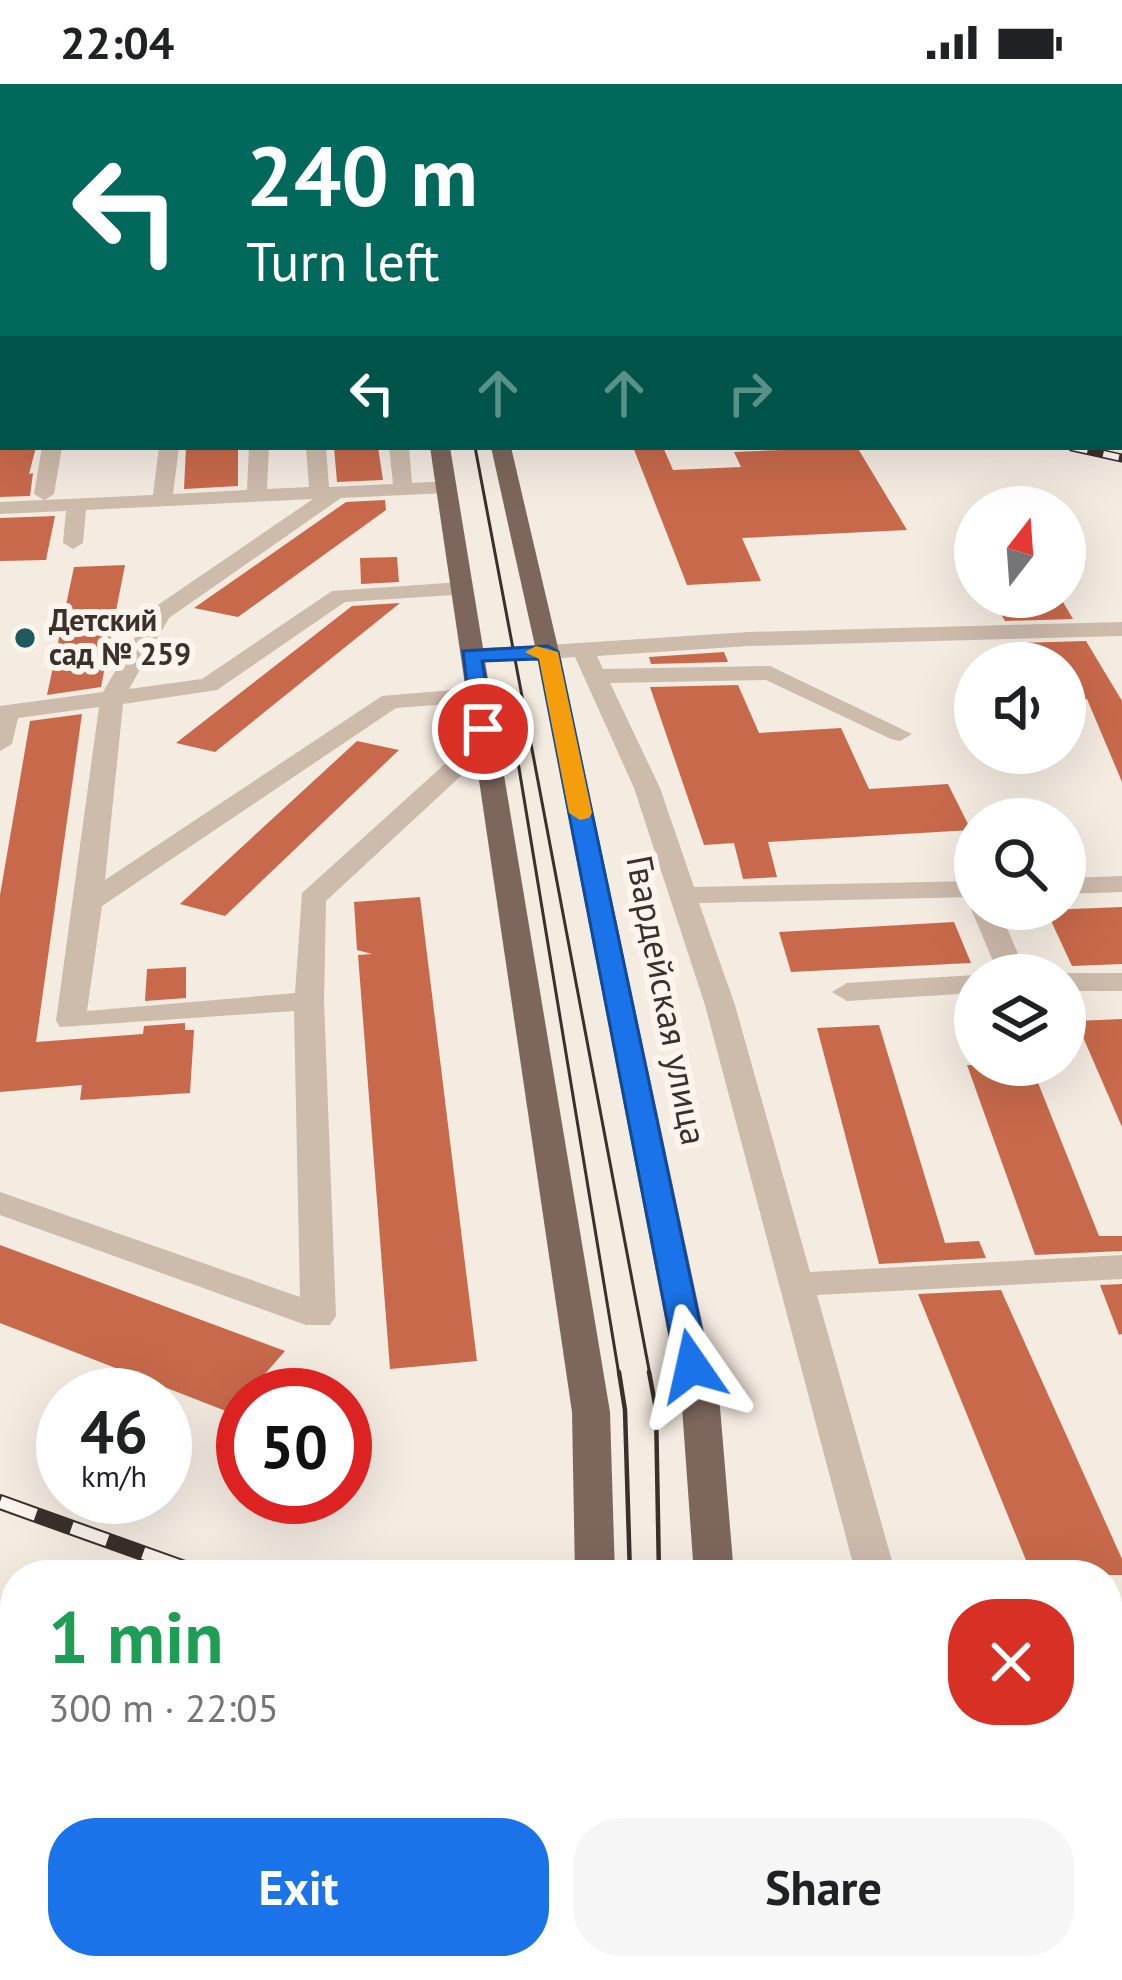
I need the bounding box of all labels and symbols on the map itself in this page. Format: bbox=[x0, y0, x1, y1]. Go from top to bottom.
north arrow bbox=[954, 486, 1086, 618]
place label: Детский сад № 259 bbox=[49, 600, 191, 673]
marker: Детский сад № 259 bbox=[12, 625, 38, 651]
pin bbox=[432, 678, 534, 780]
street label: Гвардейская улица bbox=[616, 851, 719, 1149]
position arrow bbox=[629, 1303, 755, 1429]
speed limit sign: 50 bbox=[216, 1368, 372, 1524]

